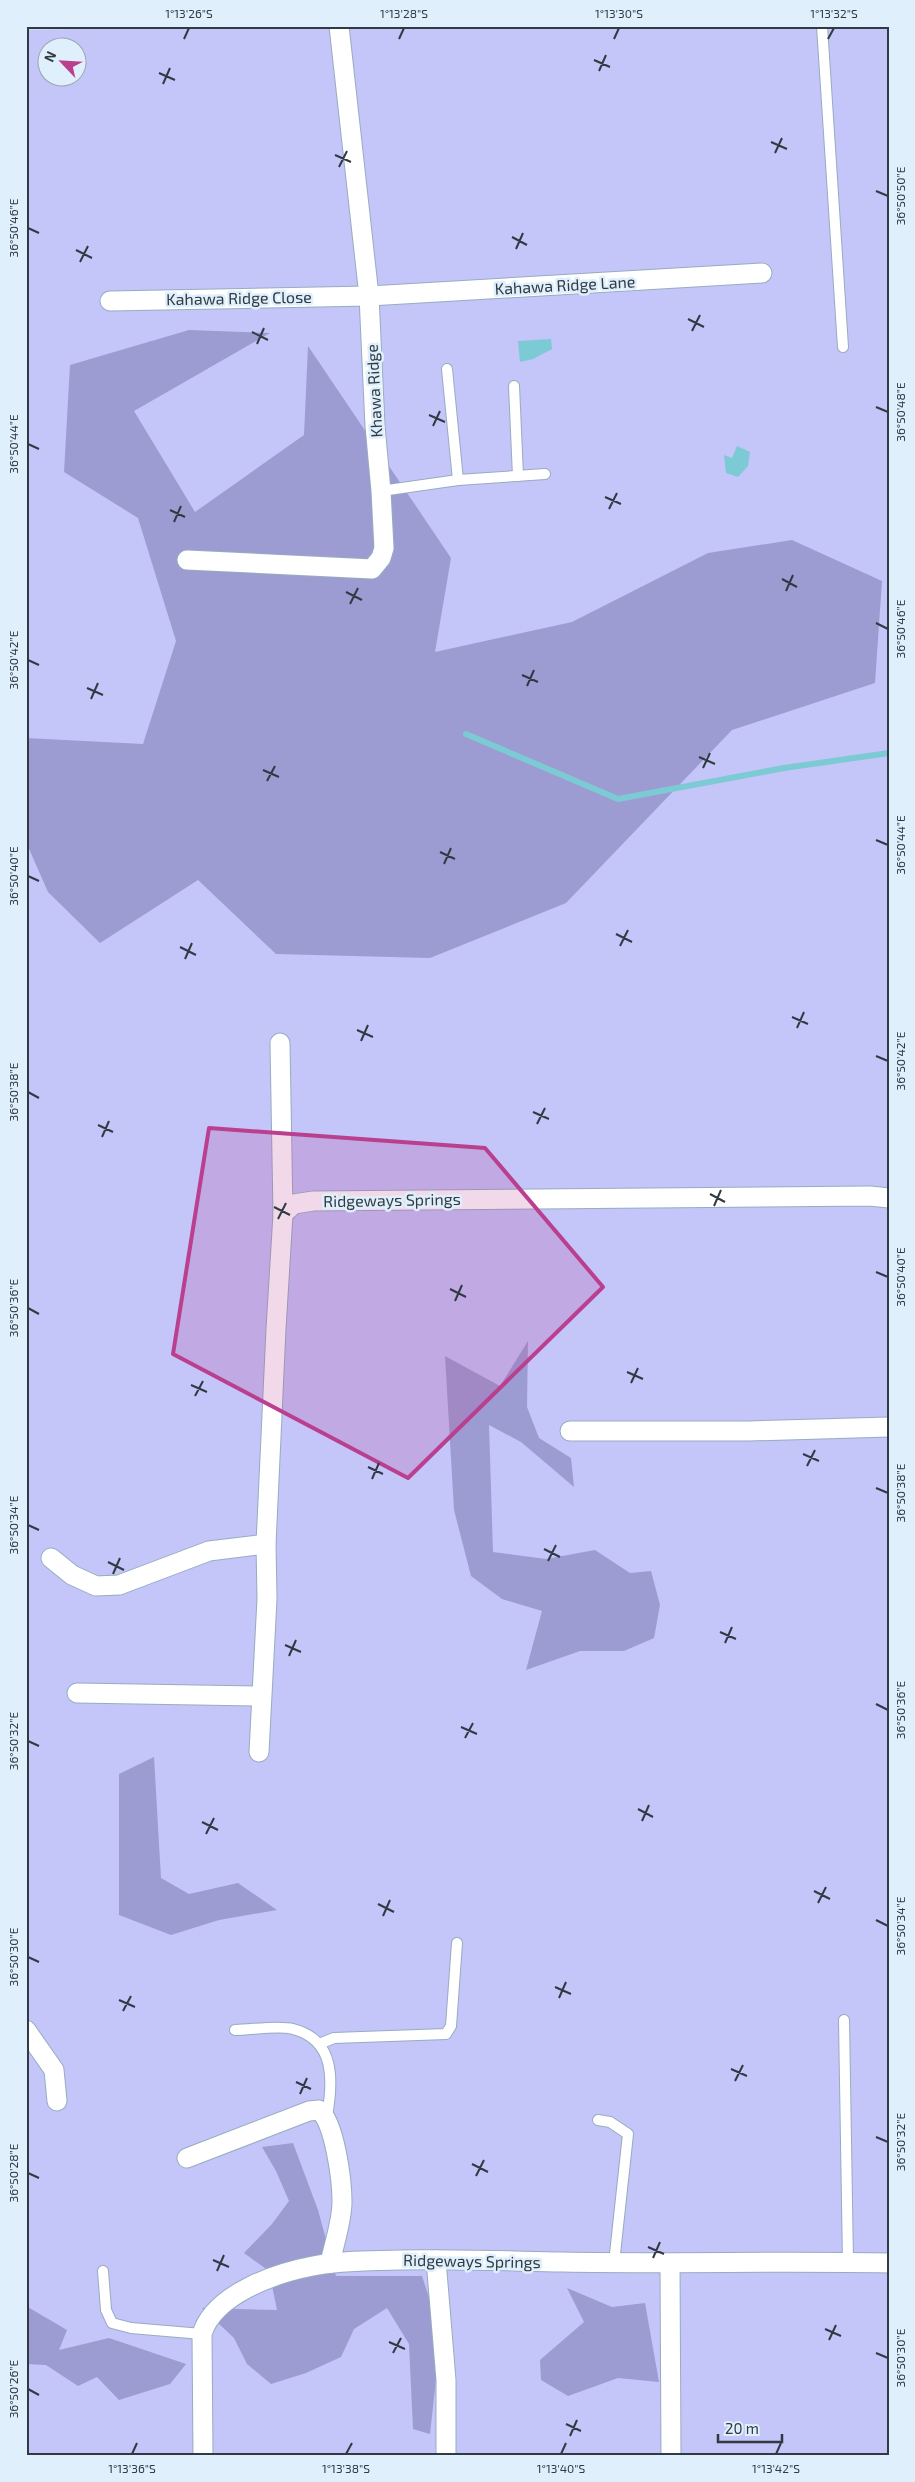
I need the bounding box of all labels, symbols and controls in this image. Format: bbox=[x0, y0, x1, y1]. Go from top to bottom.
text: 1°13'26"S bbox=[165, 6, 213, 20]
text: 1°13'28"S bbox=[380, 6, 428, 20]
text: 1°13'30"S bbox=[595, 6, 643, 20]
text: 1°13'32"S bbox=[810, 6, 858, 20]
north arrow bbox=[38, 38, 88, 88]
text: N bbox=[40, 48, 60, 64]
text: 36°50'50"E bbox=[893, 166, 907, 225]
text: 36°50'46"E bbox=[6, 198, 20, 258]
street label: Kahawa Ridge Lane bbox=[494, 271, 636, 298]
street label: Kahawa Ridge Close bbox=[166, 287, 312, 308]
street label: Khawa Ridge bbox=[362, 344, 385, 438]
text: 36°50'48"E bbox=[893, 382, 907, 442]
text: 36°50'44"E bbox=[6, 414, 20, 474]
text: 36°50'46"E bbox=[893, 599, 907, 659]
text: 36°50'42"E bbox=[6, 630, 20, 689]
text: 36°50'44"E bbox=[893, 815, 907, 875]
text: 36°50'40"E bbox=[6, 846, 20, 906]
text: 36°50'42"E bbox=[893, 1031, 907, 1090]
text: 36°50'38"E bbox=[6, 1062, 20, 1121]
street label: Ridgeways Springs bbox=[323, 1189, 461, 1210]
text: 36°50'40"E bbox=[893, 1247, 907, 1307]
text: 36°50'36"E bbox=[6, 1278, 20, 1337]
text: 36°50'38"E bbox=[893, 1463, 907, 1522]
text: 36°50'34"E bbox=[6, 1495, 20, 1555]
text: 36°50'36"E bbox=[893, 1680, 907, 1739]
text: 36°50'32"E bbox=[6, 1712, 20, 1770]
text: 36°50'34"E bbox=[893, 1896, 907, 1956]
text: 36°50'30"E bbox=[6, 1927, 20, 1986]
text: 36°50'32"E bbox=[893, 2113, 907, 2171]
text: 36°50'28"E bbox=[6, 2143, 20, 2203]
street label: Ridgeways Springs bbox=[403, 2250, 541, 2271]
text: 36°50'30"E bbox=[893, 2328, 907, 2387]
text: 36°50'26"E bbox=[6, 2359, 20, 2418]
scale bar bbox=[718, 2412, 781, 2444]
text: 20 m bbox=[725, 2419, 759, 2437]
text: 1°13'36"S bbox=[108, 2461, 156, 2475]
text: 1°13'38"S bbox=[322, 2461, 370, 2475]
text: 1°13'40"S bbox=[537, 2461, 585, 2475]
text: 1°13'42"S bbox=[752, 2461, 800, 2475]

